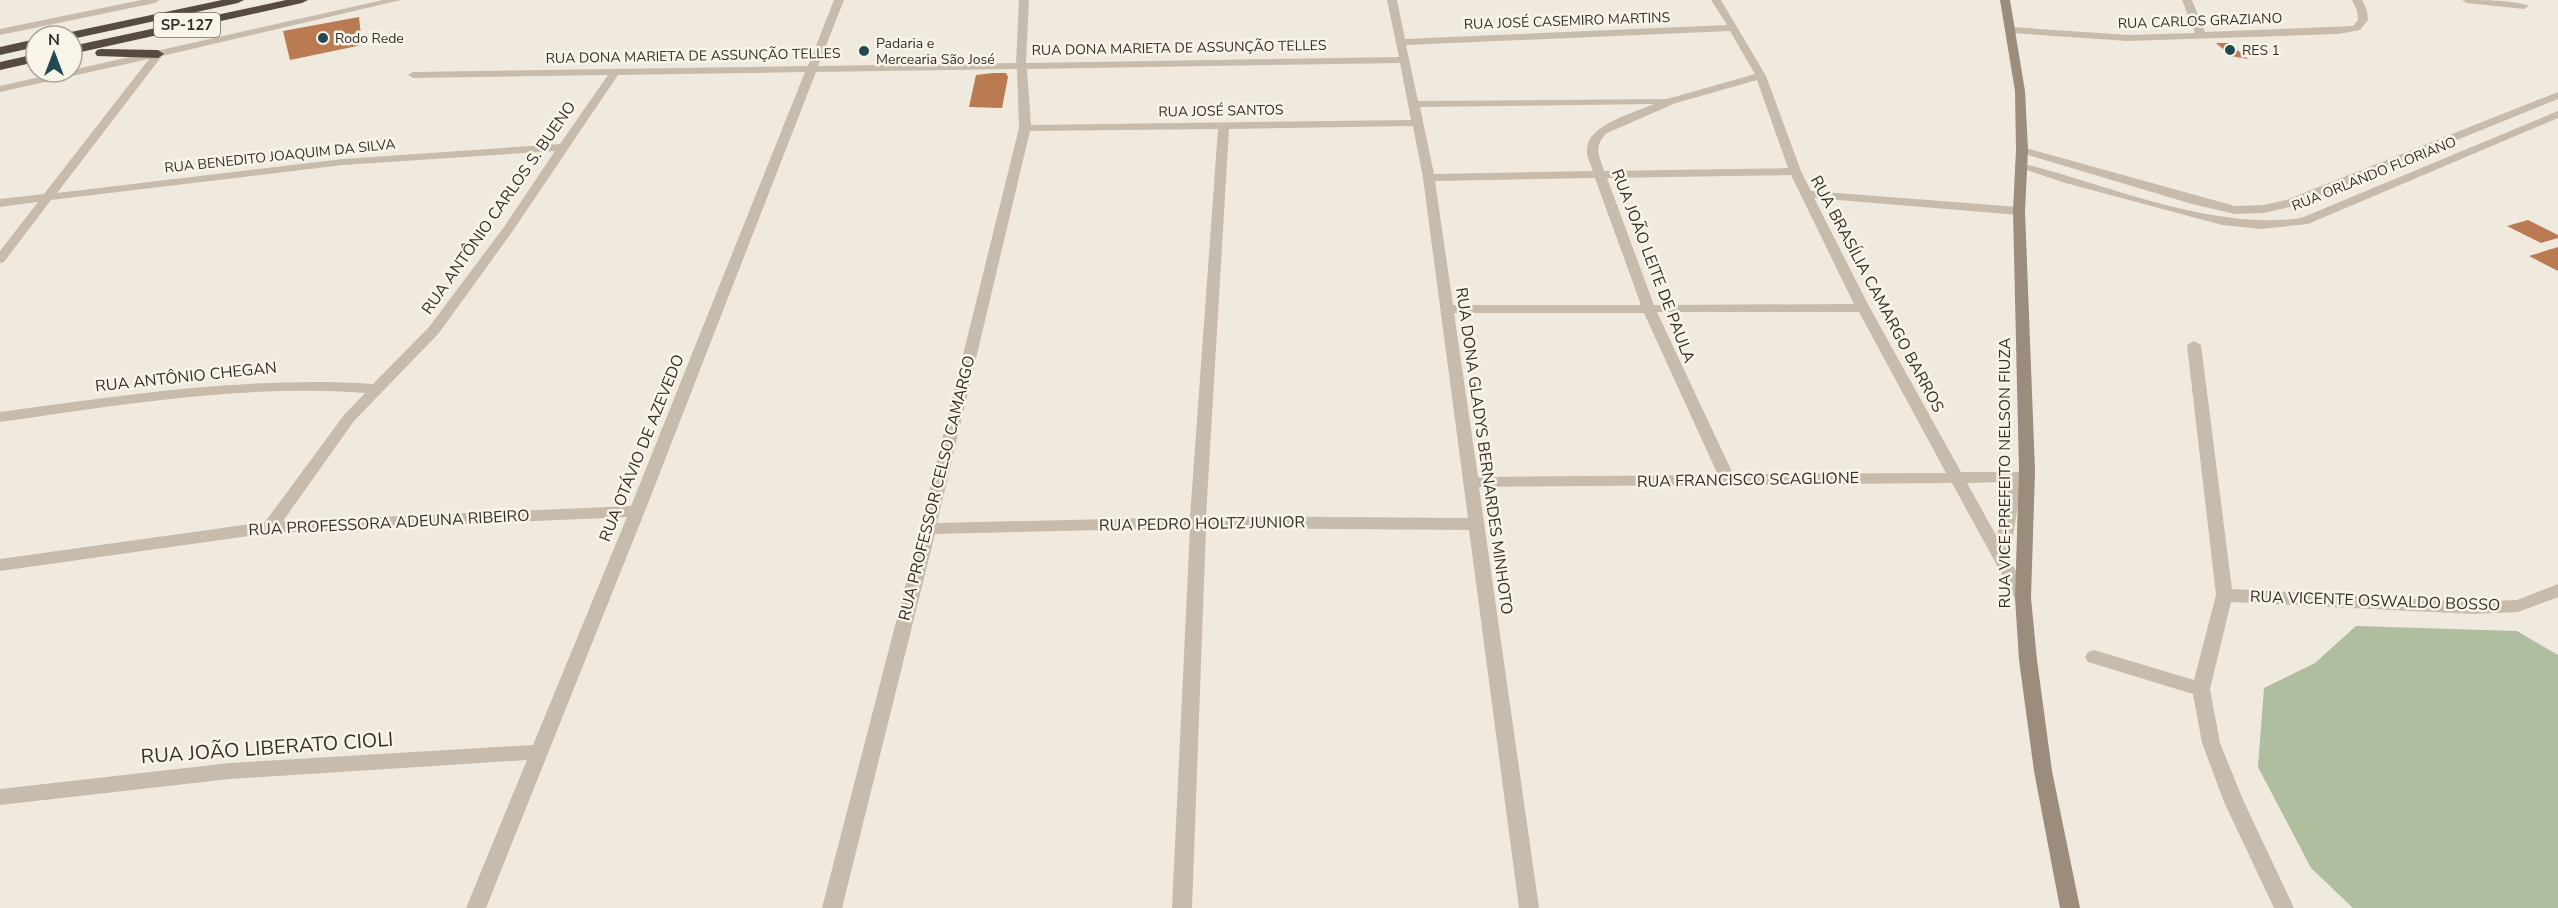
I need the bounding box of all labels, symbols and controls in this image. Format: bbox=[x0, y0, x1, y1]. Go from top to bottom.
street label: RUA JOSÉ CASEMIRO MARTINS bbox=[1464, 8, 1671, 34]
street label: RUA CARLOS GRAZIANO bbox=[2117, 9, 2283, 33]
road number: SP-127 bbox=[154, 13, 220, 37]
north arrow bbox=[24, 24, 84, 84]
text: N bbox=[48, 29, 60, 51]
place label: Rodo Rede bbox=[335, 29, 404, 48]
marker: Rodo Rede bbox=[316, 31, 330, 45]
place label: Padaria e Mercearia São José bbox=[876, 34, 995, 69]
street label: RUA DONA MARIETA DE ASSUNÇÃO TELLES bbox=[1031, 36, 1327, 60]
place label: RES 1 bbox=[2242, 41, 2280, 60]
marker: RES 1 bbox=[2223, 43, 2237, 57]
street label: RUA DONA MARIETA DE ASSUNÇÃO TELLES bbox=[545, 44, 841, 68]
marker: Padaria e Mercearia São José bbox=[857, 44, 871, 58]
street label: RUA ANTÔNIO CARLOS S. BUENO bbox=[417, 97, 581, 319]
street label: RUA JOSÉ SANTOS bbox=[1158, 100, 1284, 122]
street label: RUA ORLANDO FLORIANO bbox=[2289, 132, 2459, 216]
street label: RUA BENEDITO JOAQUIM DA SILVA bbox=[163, 134, 397, 178]
street label: RUA JOÃO LEITE DE PAULA bbox=[1606, 166, 1700, 366]
street label: RUA BRASÍLIA CAMARGO BARROS bbox=[1805, 172, 1949, 416]
street label: RUA DONA GLADYS BERNARDES MINHOTO bbox=[1450, 286, 1518, 616]
street label: RUA VICE-PREFEITO NELSON FIUZA bbox=[1994, 337, 2016, 608]
street label: RUA OTÁVIO DE AZEVEDO bbox=[594, 351, 690, 545]
street label: RUA PROFESSOR CELSO CAMARGO bbox=[893, 353, 981, 623]
street label: RUA ANTÔNIO CHEGAN bbox=[94, 357, 278, 397]
street label: RUA FRANCISCO SCAGLIONE bbox=[1637, 467, 1859, 493]
street label: RUA PROFESSORA ADEUNA RIBEIRO bbox=[248, 505, 530, 541]
street label: RUA PEDRO HOLTZ JUNIOR bbox=[1099, 511, 1306, 537]
street label: RUA VICENTE OSWALDO BOSSO bbox=[2249, 586, 2501, 616]
street label: RUA JOÃO LIBERATO CIOLI bbox=[140, 726, 394, 770]

